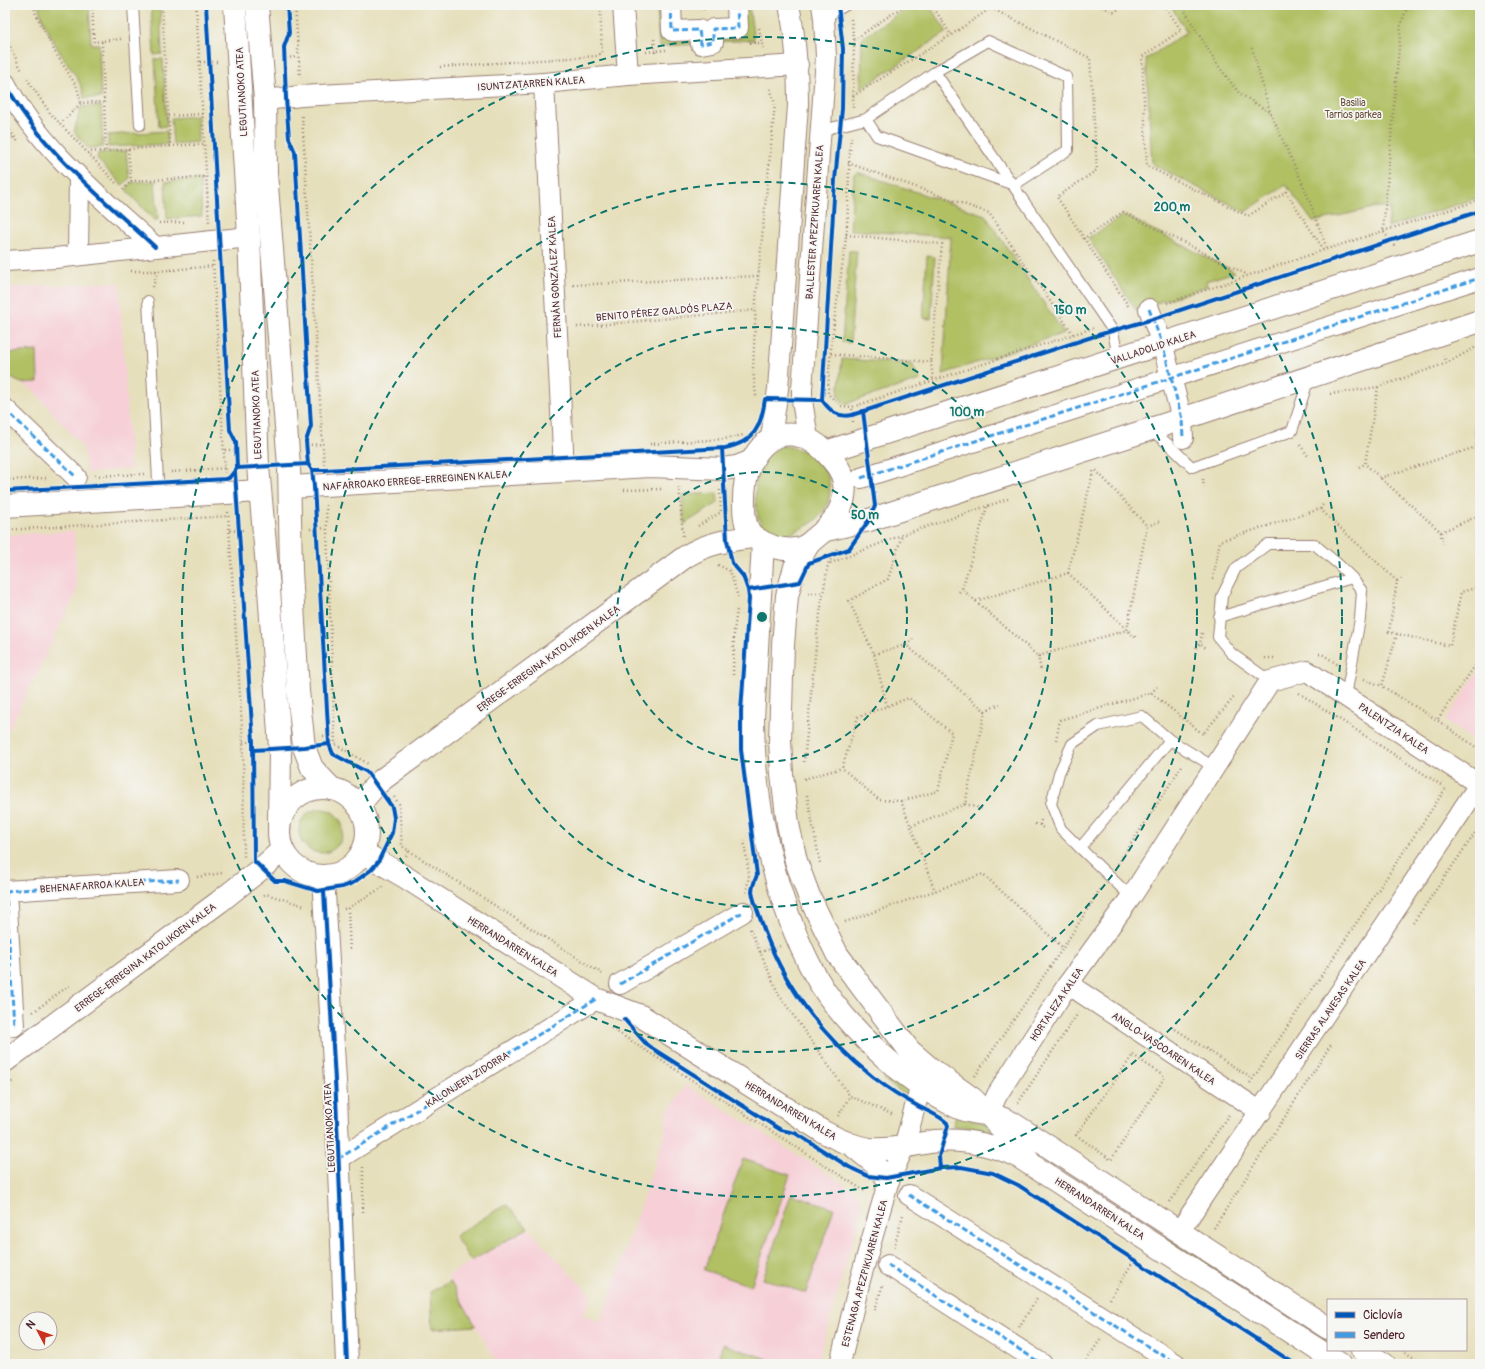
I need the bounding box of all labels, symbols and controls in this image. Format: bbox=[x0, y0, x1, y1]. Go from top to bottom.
street label: LEGUTIANOKO ATEA bbox=[234, 46, 250, 137]
street label: ISUNTZATARREN KALEA bbox=[477, 74, 586, 94]
park label: Basilia Tarrios parkea bbox=[1324, 97, 1382, 121]
street label: BALLESTER APEZPIKUAREN KALEA bbox=[804, 144, 826, 300]
text: 200 m bbox=[1154, 200, 1191, 215]
street label: FERNÁN GONZÁLEZ KALEA bbox=[545, 215, 564, 338]
street label: BENITO PÉREZ GALDÓS PLAZA bbox=[595, 298, 733, 324]
text: 150 m bbox=[1054, 303, 1087, 318]
street label: VALLADOLID KALEA bbox=[1109, 328, 1198, 367]
street label: LEGUTIANOKO ATEA bbox=[249, 370, 265, 460]
text: 100 m bbox=[950, 405, 985, 420]
street label: NAFARROAKO ERREGE-ERREGINEN KALEA bbox=[322, 469, 508, 493]
text: 50 m bbox=[851, 508, 879, 523]
street label: ERREGE-ERREGINA KATOLIKOEN KALEA bbox=[475, 603, 623, 715]
centre of rings bbox=[755, 610, 769, 624]
street label: PALENTZIA KALEA bbox=[1356, 701, 1431, 757]
street label: BEHENAFARROA KALEA bbox=[39, 876, 145, 896]
street label: ERREGE-ERREGINA KATOLIKOEN KALEA bbox=[73, 900, 219, 1015]
street label: HERRANDARREN KALEA bbox=[465, 914, 561, 980]
street label: SIERRAS ALAVESAS KALEA bbox=[1293, 957, 1369, 1062]
street label: HORTALEZA KALEA bbox=[1028, 965, 1086, 1044]
street label: ANGLO-VASCOAREN KALEA bbox=[1109, 1010, 1218, 1088]
street label: KALONJEEN ZIDORRA bbox=[424, 1049, 512, 1110]
street label: HERRANDARREN KALEA bbox=[742, 1079, 839, 1143]
street label: LEGUTIANOKO ATEA bbox=[322, 1082, 338, 1173]
street label: HERRANDARREN KALEA bbox=[1052, 1175, 1147, 1243]
street label: ESTENAGA APEZPIKUAREN KALEA bbox=[840, 1198, 891, 1348]
legend bbox=[1327, 1299, 1467, 1351]
text: Ciclovía bbox=[1363, 1308, 1403, 1323]
north arrow bbox=[18, 1311, 58, 1351]
text: N bbox=[23, 1317, 39, 1332]
text: Sendero bbox=[1363, 1328, 1405, 1343]

